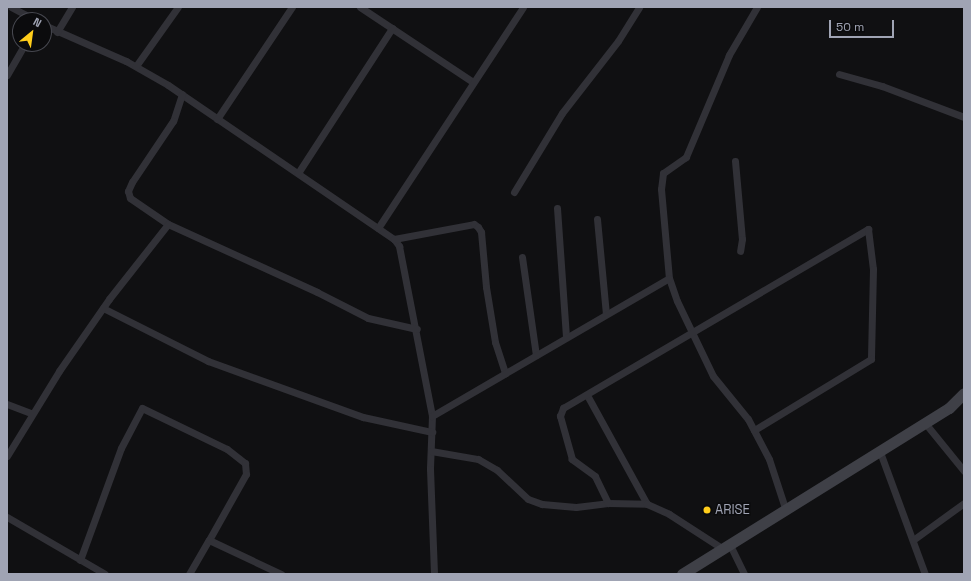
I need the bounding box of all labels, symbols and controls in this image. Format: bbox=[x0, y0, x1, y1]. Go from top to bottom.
north arrow bbox=[12, 12, 52, 52]
scale bar bbox=[831, 12, 896, 38]
text: N bbox=[31, 14, 44, 30]
text: 50 m bbox=[836, 19, 864, 35]
place label: ARISE bbox=[715, 502, 750, 518]
marker: ARISE bbox=[702, 505, 712, 515]

